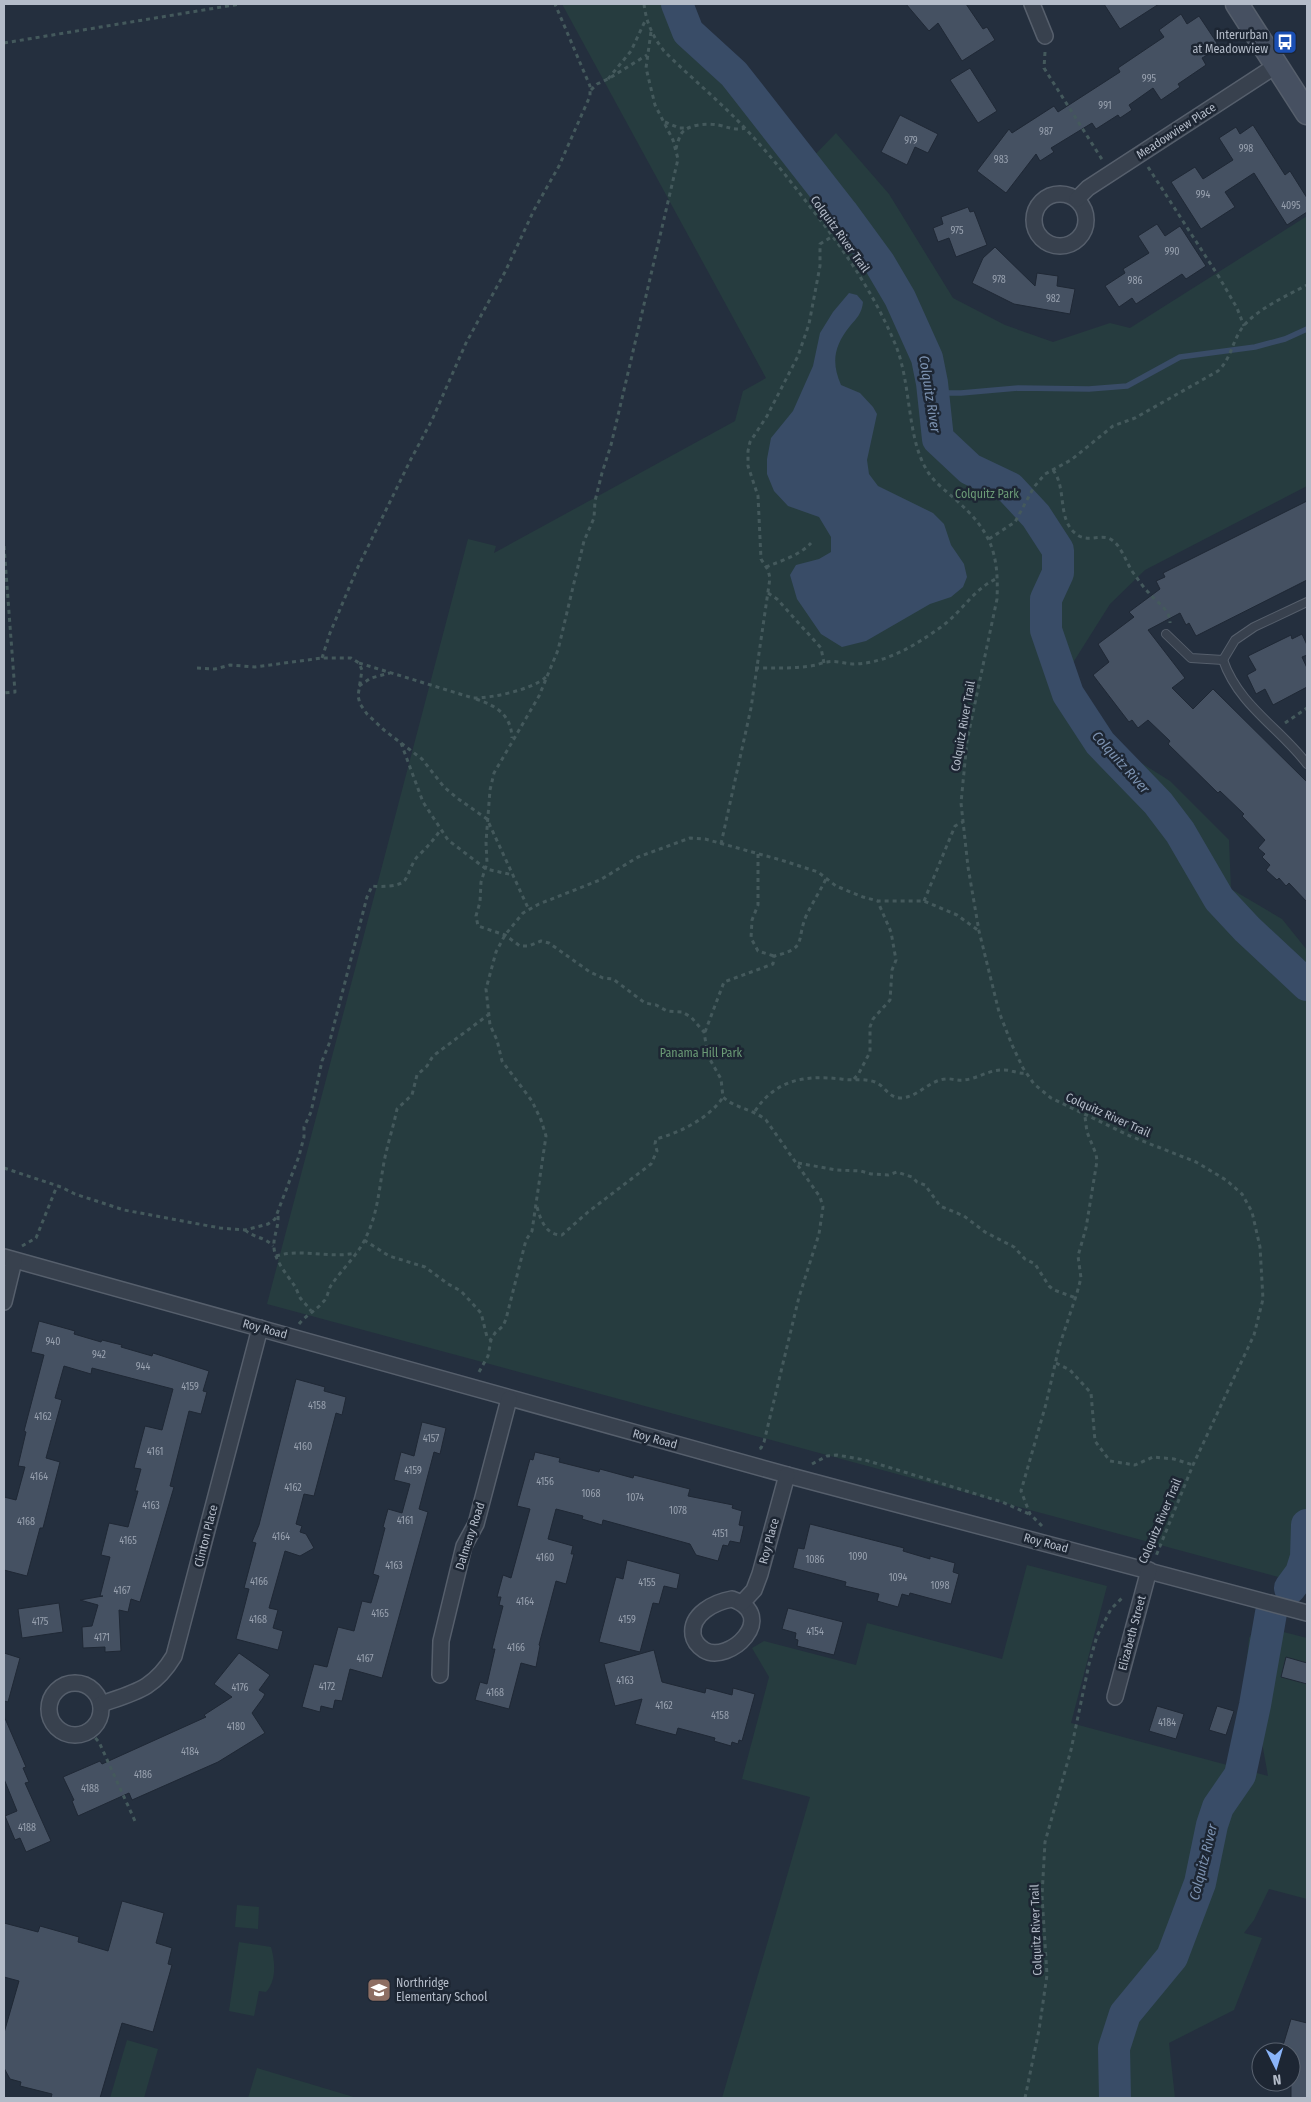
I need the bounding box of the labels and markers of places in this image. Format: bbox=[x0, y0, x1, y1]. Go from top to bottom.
place label: Interurban at Meadowview bbox=[1192, 28, 1268, 56]
bus stop icon: Interurban at Meadowview bbox=[1272, 29, 1298, 55]
place label: Northridge Elementary School bbox=[396, 1976, 487, 2004]
school or university icon: Northridge Elementary School bbox=[366, 1977, 392, 2003]

